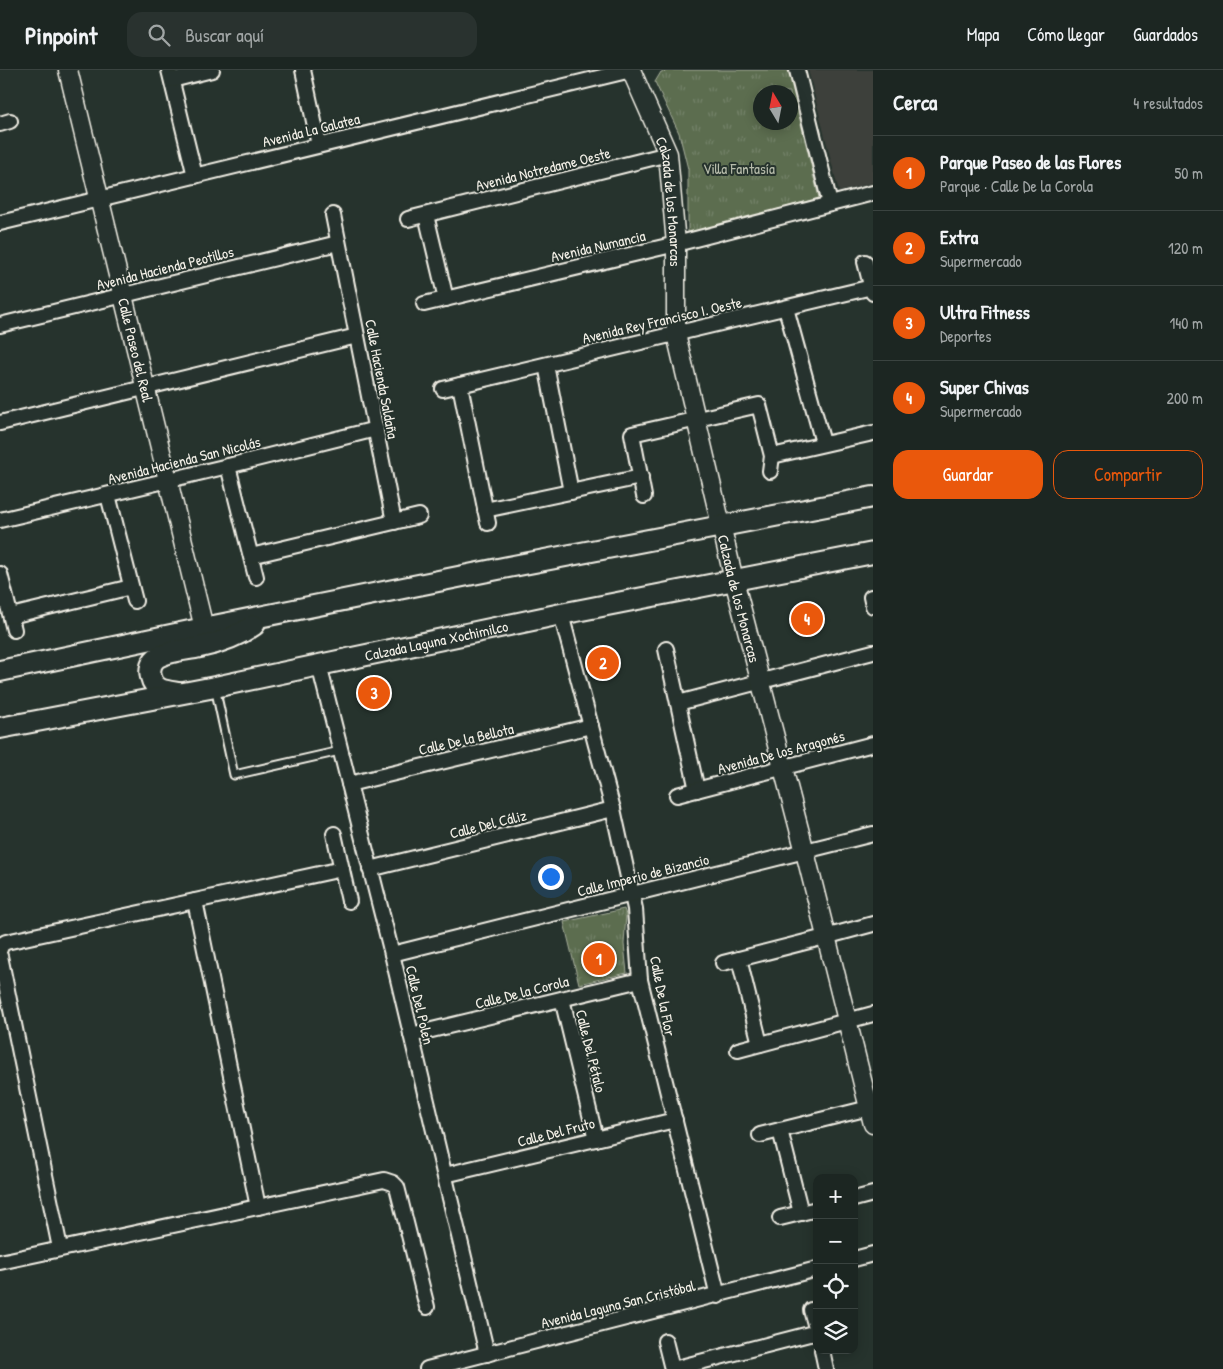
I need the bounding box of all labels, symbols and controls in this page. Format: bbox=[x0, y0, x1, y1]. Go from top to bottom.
search box bbox=[127, 12, 477, 57]
text: Pinpoint bbox=[25, 19, 97, 51]
icon: search bbox=[145, 21, 173, 49]
text: Buscar aquí bbox=[185, 22, 264, 48]
text: Mapa bbox=[967, 22, 999, 47]
text: Cómo llegar bbox=[1027, 22, 1105, 47]
text: Guardados bbox=[1133, 22, 1198, 47]
north arrow bbox=[753, 85, 798, 130]
text: Cerca bbox=[893, 88, 937, 117]
text: 4 resultados bbox=[1133, 92, 1203, 114]
street label: Avenida La Galatea bbox=[260, 108, 362, 152]
street label: Calzada de los Monarcas bbox=[651, 133, 687, 267]
street label: Avenida Notredame Oeste bbox=[473, 142, 613, 196]
text: Parque Paseo de las Flores bbox=[940, 149, 1121, 175]
park label: Villa Fantasía bbox=[703, 158, 775, 179]
text: 1 bbox=[906, 162, 912, 184]
text: 50 m bbox=[1175, 162, 1203, 184]
text: Parque · Calle De la Corola bbox=[940, 175, 1093, 197]
text: Extra bbox=[940, 224, 978, 250]
street label: Avenida Numancia bbox=[549, 225, 647, 267]
text: 2 bbox=[905, 237, 913, 259]
text: 120 m bbox=[1168, 237, 1203, 259]
street label: Avenida Hacienda Peotillos bbox=[94, 241, 236, 295]
text: Supermercado bbox=[940, 250, 1022, 272]
street label: Avenida Rey Francisco I. Oeste bbox=[580, 291, 744, 349]
street label: Calle Paseo del Real bbox=[113, 296, 159, 404]
text: Ultra Fitness bbox=[940, 299, 1030, 325]
text: 3 bbox=[905, 312, 913, 334]
text: 140 m bbox=[1169, 312, 1203, 334]
street label: Calle Hacienda Saldaña bbox=[360, 318, 404, 441]
text: Deportes bbox=[940, 325, 991, 347]
text: Super Chivas bbox=[940, 374, 1029, 400]
text: 4 bbox=[906, 387, 912, 409]
text: 200 m bbox=[1167, 387, 1203, 409]
text: Supermercado bbox=[940, 400, 1022, 422]
street label: Avenida Hacienda San Nicolás bbox=[106, 431, 263, 489]
button: Guardar bbox=[893, 450, 1043, 499]
button: Compartir bbox=[1053, 450, 1203, 499]
street label: Calzada de los Monarcas bbox=[713, 532, 766, 665]
pin: 4 bbox=[791, 600, 823, 638]
street label: Calzada Laguna Xochimilco bbox=[363, 615, 510, 666]
pin: 2 bbox=[587, 644, 619, 682]
pin: 3 bbox=[358, 674, 390, 712]
street label: Calle De la Bellota bbox=[416, 718, 516, 760]
street label: Avenida De los Aragonés bbox=[715, 725, 847, 779]
street label: Calle Del Cáliz bbox=[447, 804, 529, 844]
street label: Calle Imperio de Bizancio bbox=[575, 848, 711, 902]
your location bbox=[538, 864, 564, 890]
pin: 1 bbox=[583, 940, 615, 978]
street label: Calle De la Flor bbox=[645, 954, 681, 1038]
street label: Calle Del Polen bbox=[401, 963, 439, 1047]
street label: Calle De la Corola bbox=[473, 970, 571, 1014]
street label: Calle Del Pétalo bbox=[571, 1007, 611, 1095]
street label: Calle Del Fruto bbox=[515, 1112, 597, 1152]
map controls bbox=[813, 1174, 858, 1354]
button: + bbox=[813, 1174, 858, 1219]
button: − bbox=[813, 1219, 858, 1264]
button: locate bbox=[813, 1264, 858, 1309]
street label: Avenida Laguna San Cristóbal bbox=[539, 1275, 697, 1333]
button: layers bbox=[813, 1309, 858, 1354]

